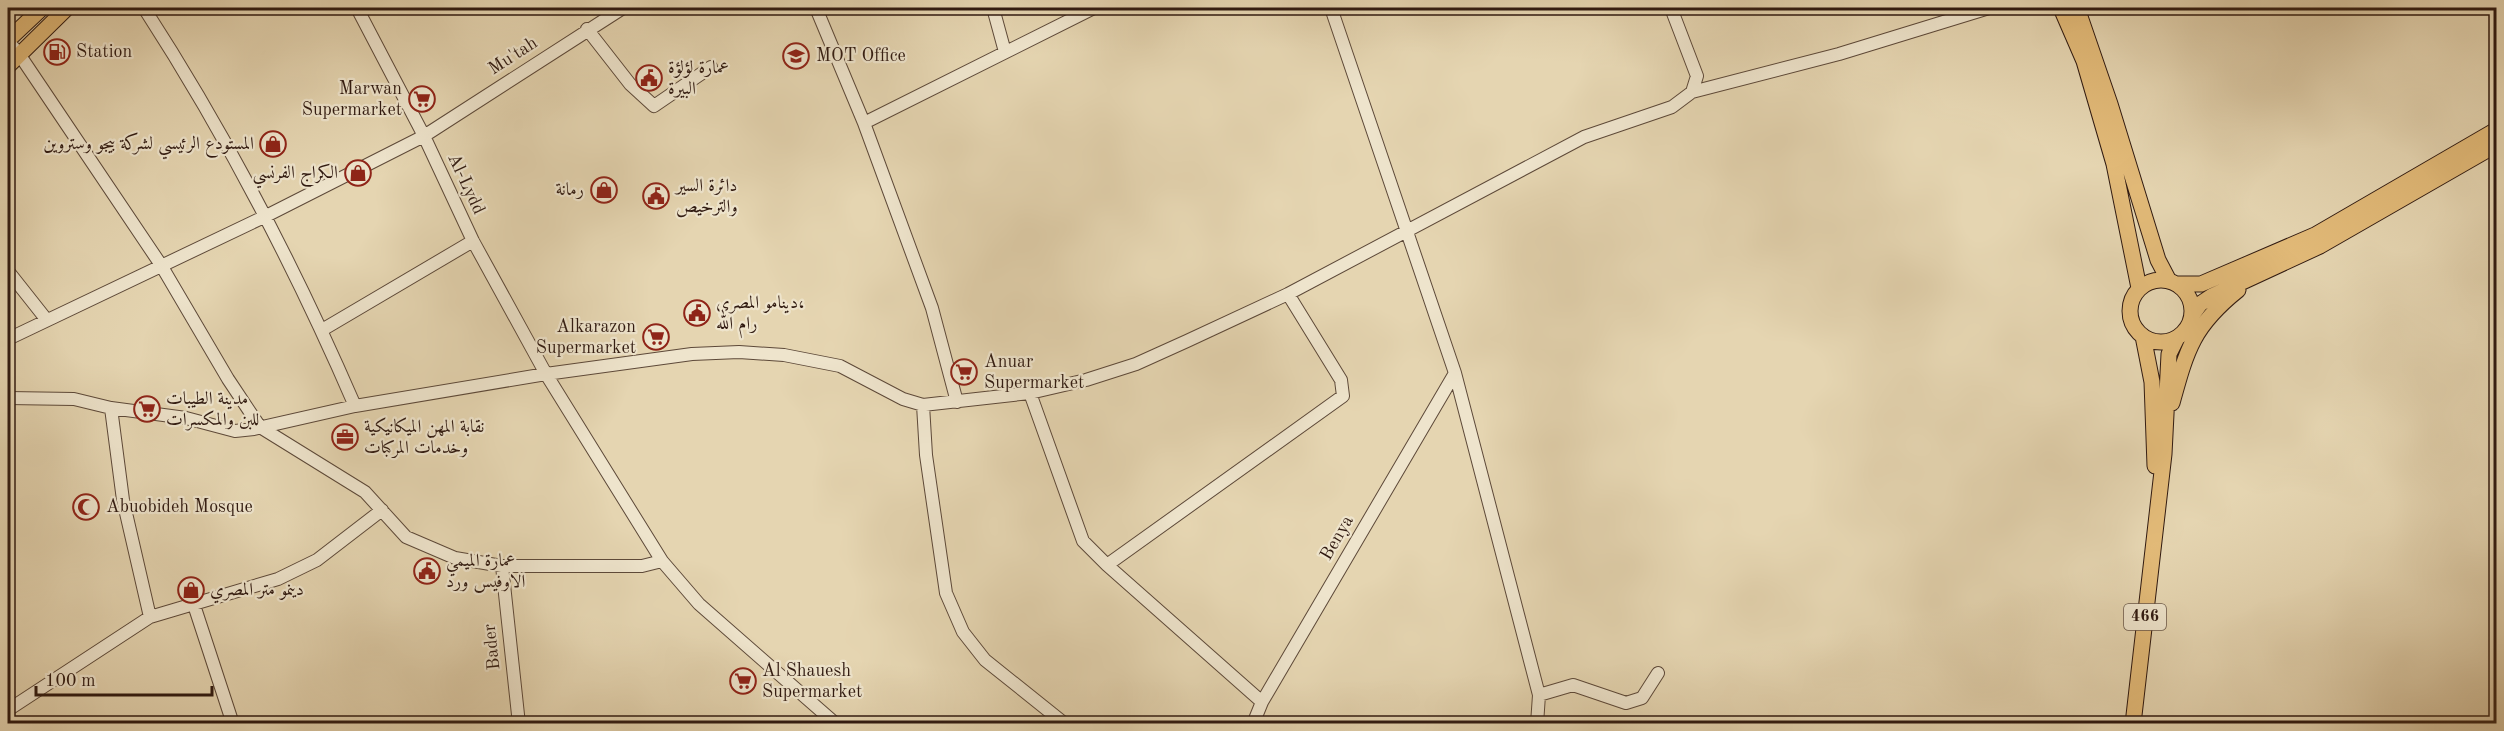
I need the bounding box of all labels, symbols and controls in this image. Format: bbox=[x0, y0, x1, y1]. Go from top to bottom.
street label: Mu'tah bbox=[485, 34, 541, 78]
fuel station icon: Station bbox=[42, 37, 72, 67]
school or university icon: MOT Office bbox=[781, 41, 811, 71]
place label: Station bbox=[76, 43, 132, 61]
place label: MOT Office bbox=[816, 47, 906, 65]
place label: عمارة لؤلؤة البيرة bbox=[668, 59, 729, 99]
public building icon: عمارة لؤلؤة البيرة bbox=[634, 63, 664, 93]
place label: Marwan Supermarket bbox=[302, 80, 402, 119]
supermarket icon: Marwan Supermarket bbox=[407, 84, 437, 114]
shop icon: المستودع الرئيسي لشركة بيجو وستروين bbox=[258, 129, 288, 159]
place label: المستودع الرئيسي لشركة بيجو وستروين bbox=[43, 132, 254, 160]
street label: Al-Lydd bbox=[444, 151, 488, 217]
shop icon: الكراج الفرنسي bbox=[343, 158, 373, 188]
place label: الكراج الفرنسي bbox=[253, 163, 338, 189]
shop icon: رمانة bbox=[589, 175, 619, 205]
place label: دائرة السير والترخيص bbox=[674, 177, 738, 218]
place label: رمانة bbox=[555, 181, 584, 200]
public building icon: دائرة السير والترخيص bbox=[641, 181, 671, 211]
place label: دينامو المصري، رام الله bbox=[716, 294, 805, 339]
public building icon: دينامو المصري، رام الله bbox=[682, 298, 712, 328]
place label: Alkarazon Supermarket bbox=[536, 318, 636, 357]
supermarket icon: Alkarazon Supermarket bbox=[641, 322, 671, 352]
place label: Anuar Supermarket bbox=[984, 353, 1084, 392]
supermarket icon: Anuar Supermarket bbox=[949, 357, 979, 387]
place label: مدينة الطيبات للبن والمكسرات bbox=[166, 390, 259, 431]
supermarket icon: مدينة الطيبات للبن والمكسرات bbox=[132, 394, 162, 424]
place label: نقابة المهن الميكانيكية وخدمات المركبات bbox=[364, 417, 484, 459]
office icon: نقابة المهن الميكانيكية وخدمات المركبات bbox=[330, 422, 360, 452]
mosque icon: Abuobideh Mosque bbox=[71, 492, 101, 522]
place label: Abuobideh Mosque bbox=[106, 498, 253, 516]
street label: Benya bbox=[1317, 513, 1357, 563]
place label: عمارة الميمي الاوفيس ورد bbox=[446, 552, 525, 593]
public building icon: عمارة الميمي الاوفيس ورد bbox=[412, 556, 442, 586]
shop icon: دينمو متر المصري bbox=[176, 575, 206, 605]
place label: دينمو متر المصري bbox=[210, 581, 304, 604]
road number: 466 bbox=[2124, 604, 2166, 630]
street label: Bader bbox=[481, 622, 503, 671]
scale bar bbox=[36, 659, 212, 697]
place label: Al Shauesh Supermarket bbox=[762, 662, 862, 701]
supermarket icon: Al Shauesh Supermarket bbox=[728, 666, 758, 696]
text: 100 m bbox=[45, 672, 96, 690]

